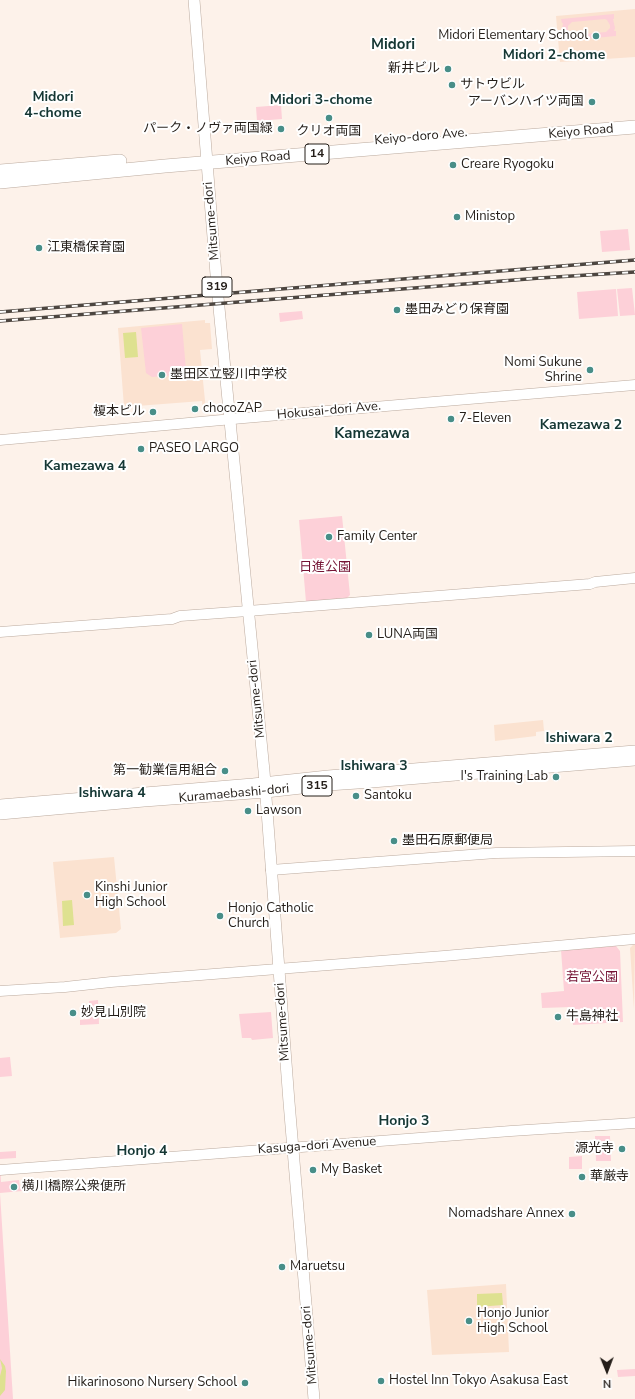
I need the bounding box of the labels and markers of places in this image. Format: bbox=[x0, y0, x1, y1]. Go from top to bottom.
place label: Midori Elementary School bbox=[438, 28, 588, 44]
marker: Midori Elementary School bbox=[591, 31, 601, 41]
place label: 新井ビル bbox=[388, 61, 440, 77]
marker: 新井ビル bbox=[443, 64, 453, 74]
place label: サトウビル bbox=[460, 77, 525, 93]
marker: サトウビル bbox=[447, 80, 457, 90]
place label: アーバンハイツ両国 bbox=[468, 94, 584, 110]
marker: アーバンハイツ両国 bbox=[587, 97, 597, 107]
marker: クリオ両国 bbox=[324, 113, 334, 123]
place label: パーク・ノヴァ両国緑 bbox=[143, 121, 273, 137]
marker: パーク・ノヴァ両国緑 bbox=[276, 124, 286, 134]
place label: クリオ両国 bbox=[297, 124, 361, 140]
place label: Creare Ryogoku bbox=[461, 157, 554, 173]
marker: Creare Ryogoku bbox=[448, 160, 458, 170]
place label: Ministop bbox=[465, 209, 515, 225]
marker: Ministop bbox=[452, 212, 462, 222]
place label: 江東橋保育園 bbox=[47, 240, 125, 256]
marker: 江東橋保育園 bbox=[34, 243, 44, 253]
place label: 墨田みどり保育園 bbox=[405, 302, 509, 318]
marker: 墨田みどり保育園 bbox=[392, 305, 402, 315]
place label: Nomi Sukune Shrine bbox=[504, 355, 582, 386]
marker: Nomi Sukune Shrine bbox=[585, 365, 595, 375]
place label: 墨田区立竪川中学校 bbox=[170, 367, 287, 383]
marker: 墨田区立竪川中学校 bbox=[157, 370, 167, 380]
place label: chocoZAP bbox=[203, 401, 262, 417]
place label: 榎本ビル bbox=[93, 404, 145, 420]
marker: chocoZAP bbox=[190, 404, 200, 414]
marker: 榎本ビル bbox=[148, 407, 158, 417]
place label: 7-Eleven bbox=[459, 411, 511, 427]
marker: 7-Eleven bbox=[446, 414, 456, 424]
place label: PASEO LARGO bbox=[149, 441, 239, 457]
marker: PASEO LARGO bbox=[136, 444, 146, 454]
place label: Family Center bbox=[337, 529, 417, 545]
marker: Family Center bbox=[324, 532, 334, 542]
place label: LUNA両国 bbox=[377, 627, 438, 643]
marker: LUNA両国 bbox=[364, 630, 374, 640]
place label: 第一勧業信用組合 bbox=[113, 763, 217, 779]
marker: 第一勧業信用組合 bbox=[220, 766, 230, 776]
place label: I's Training Lab bbox=[461, 769, 548, 785]
marker: I's Training Lab bbox=[551, 772, 561, 782]
place label: Santoku bbox=[364, 788, 412, 804]
marker: Santoku bbox=[351, 791, 361, 801]
place label: Lawson bbox=[256, 803, 302, 819]
marker: Lawson bbox=[243, 806, 253, 816]
place label: 墨田石原郵便局 bbox=[402, 833, 493, 849]
marker: 墨田石原郵便局 bbox=[389, 836, 399, 846]
place label: Kinshi Junior High School bbox=[95, 880, 167, 911]
marker: Kinshi Junior High School bbox=[82, 890, 92, 900]
place label: Honjo Catholic Church bbox=[228, 901, 314, 932]
marker: Honjo Catholic Church bbox=[215, 911, 225, 921]
place label: 妙見山別院 bbox=[81, 1005, 146, 1021]
marker: 妙見山別院 bbox=[68, 1008, 78, 1018]
place label: 牛島神社 bbox=[566, 1009, 618, 1025]
marker: 牛島神社 bbox=[553, 1012, 563, 1022]
place label: 源光寺 bbox=[575, 1141, 614, 1157]
marker: 源光寺 bbox=[617, 1144, 627, 1154]
place label: My Basket bbox=[321, 1162, 382, 1178]
marker: My Basket bbox=[308, 1165, 318, 1175]
place label: 華厳寺 bbox=[590, 1169, 629, 1185]
marker: 華厳寺 bbox=[577, 1172, 587, 1182]
place label: 横川橋際公衆便所 bbox=[22, 1179, 126, 1195]
marker: 横川橋際公衆便所 bbox=[9, 1182, 19, 1192]
place label: Nomadshare Annex bbox=[448, 1206, 564, 1222]
marker: Nomadshare Annex bbox=[567, 1209, 577, 1219]
place label: Maruetsu bbox=[290, 1259, 345, 1275]
marker: Maruetsu bbox=[277, 1262, 287, 1272]
place label: Honjo Junior High School bbox=[477, 1306, 549, 1337]
marker: Honjo Junior High School bbox=[464, 1316, 474, 1326]
place label: Hostel Inn Tokyo Asakusa East bbox=[389, 1373, 568, 1389]
place label: Hikarinosono Nursery School bbox=[68, 1375, 237, 1391]
marker: Hostel Inn Tokyo Asakusa East bbox=[376, 1376, 386, 1386]
marker: Hikarinosono Nursery School bbox=[240, 1378, 250, 1388]

